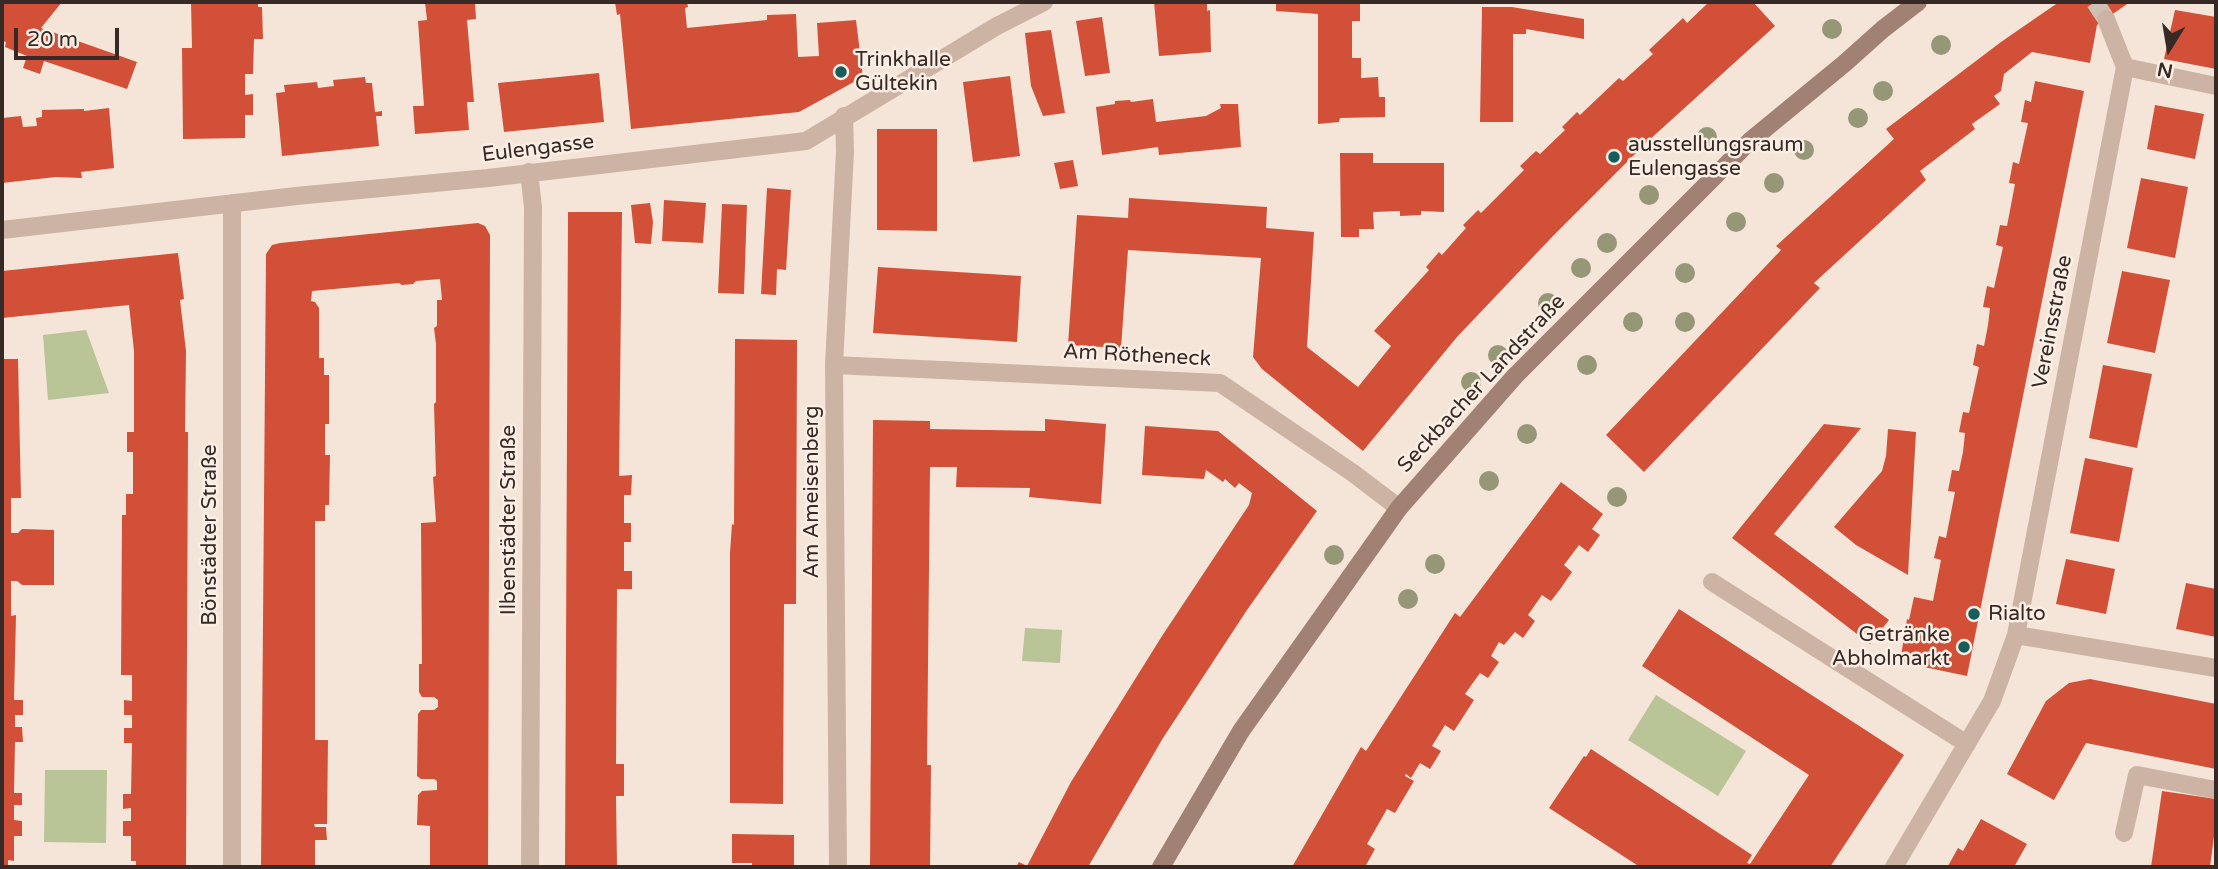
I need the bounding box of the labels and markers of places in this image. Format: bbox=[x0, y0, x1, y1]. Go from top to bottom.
place label: Trinkhalle Gültekin bbox=[855, 47, 951, 97]
marker: Trinkhalle Gültekin bbox=[833, 64, 849, 80]
place label: ausstellungsraum Eulengasse bbox=[1628, 132, 1804, 182]
marker: ausstellungsraum Eulengasse bbox=[1606, 149, 1622, 165]
place label: Rialto bbox=[1988, 601, 2046, 627]
marker: Rialto bbox=[1966, 606, 1982, 622]
place label: Getränke Abholmarkt bbox=[1832, 622, 1950, 672]
marker: Getränke Abholmarkt bbox=[1956, 639, 1972, 655]

